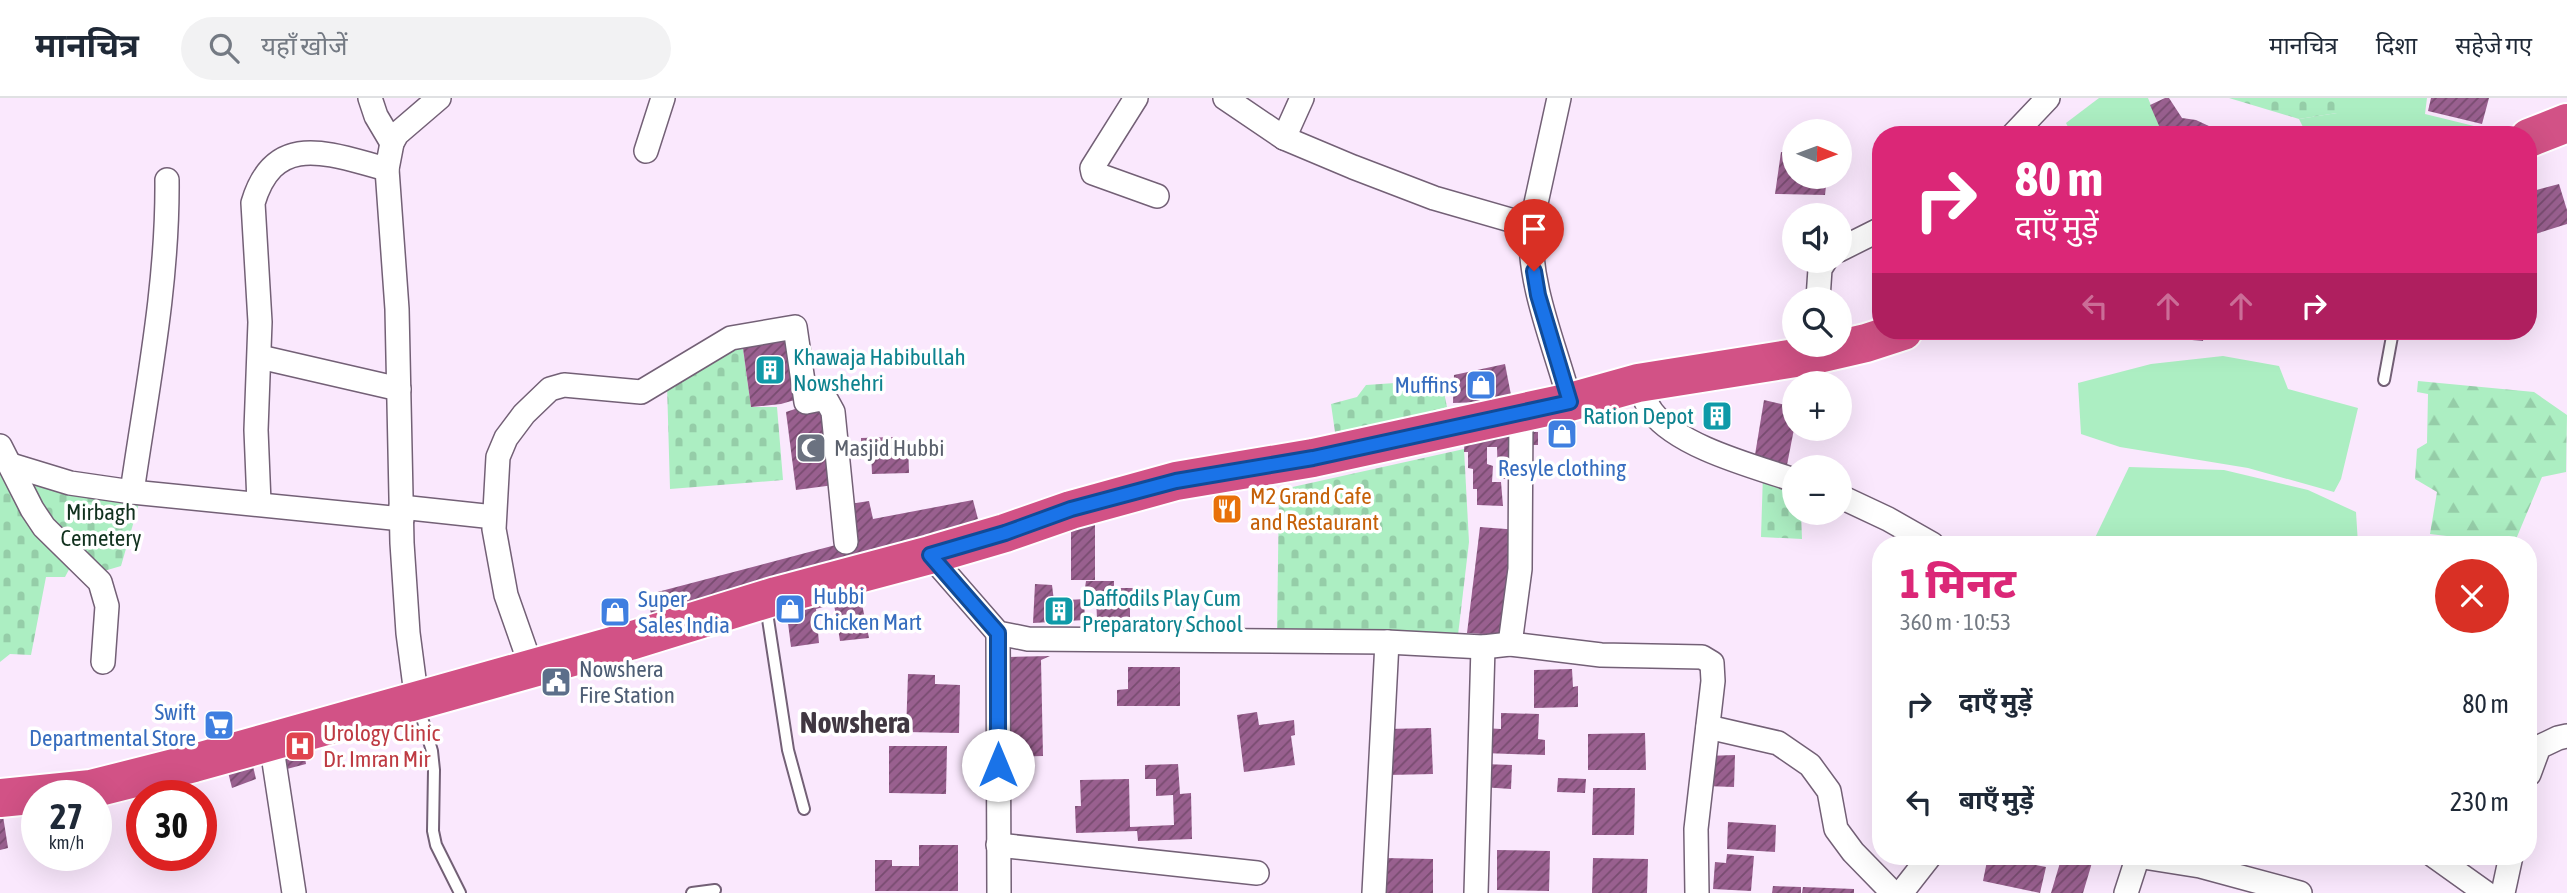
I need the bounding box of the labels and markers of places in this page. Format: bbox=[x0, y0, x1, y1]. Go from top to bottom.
pin bbox=[1504, 199, 1564, 271]
place label: Khawaja Habibullah Nowshehri bbox=[793, 344, 966, 396]
building icon: Khawaja Habibullah Nowshehri bbox=[753, 353, 787, 387]
shop icon: Muffins bbox=[1464, 368, 1498, 402]
place label: Muffins bbox=[1394, 372, 1458, 398]
building icon: Ration Depot bbox=[1700, 399, 1734, 433]
place label: Ration Depot bbox=[1583, 403, 1694, 429]
shop icon: Resyle clothing bbox=[1545, 417, 1579, 451]
mosque icon: Masjid Hubbi bbox=[794, 431, 828, 465]
place label: Masjid Hubbi bbox=[834, 435, 944, 461]
place label: Resyle clothing bbox=[1498, 455, 1626, 481]
place label: M2 Grand Cafe and Restaurant bbox=[1250, 483, 1379, 535]
restaurant icon: M2 Grand Cafe and Restaurant bbox=[1210, 492, 1244, 526]
place label: Hubbi Chicken Mart bbox=[813, 583, 922, 635]
place label: Daffodils Play Cum Preparatory School bbox=[1082, 585, 1243, 637]
place label: Super Sales India bbox=[638, 586, 730, 638]
shop icon: Hubbi Chicken Mart bbox=[773, 592, 807, 626]
building icon: Daffodils Play Cum Preparatory School bbox=[1042, 594, 1076, 628]
shop icon: Super Sales India bbox=[598, 595, 632, 629]
place label: Nowshera Fire Station bbox=[579, 656, 675, 708]
public building icon: Nowshera Fire Station bbox=[539, 665, 573, 699]
place label: Swift Departmental Store bbox=[29, 699, 196, 751]
supermarket icon: Swift Departmental Store bbox=[202, 708, 236, 742]
place label: Urology Clinic Dr. Imran Mir bbox=[323, 720, 441, 772]
hospital icon: Urology Clinic Dr. Imran Mir bbox=[283, 729, 317, 763]

